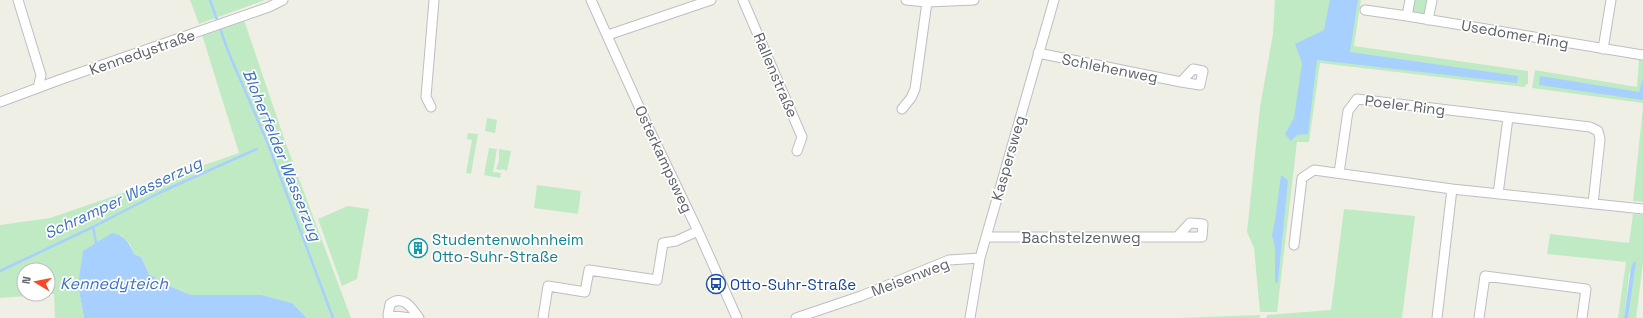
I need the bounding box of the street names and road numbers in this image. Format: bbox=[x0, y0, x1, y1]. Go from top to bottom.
street label: Usedomer Ring bbox=[1460, 15, 1570, 53]
street label: Kennedystraße bbox=[87, 25, 198, 79]
street label: Rallenstraße bbox=[750, 30, 802, 120]
street label: Schlehenweg bbox=[1060, 49, 1160, 87]
street label: Poeler Ring bbox=[1364, 91, 1446, 119]
street label: Osterkampsweg bbox=[631, 102, 697, 216]
street label: Kaspersweg bbox=[987, 113, 1029, 203]
street label: Bachstelzenweg bbox=[1021, 228, 1141, 247]
street label: Meisenweg bbox=[868, 253, 952, 301]

